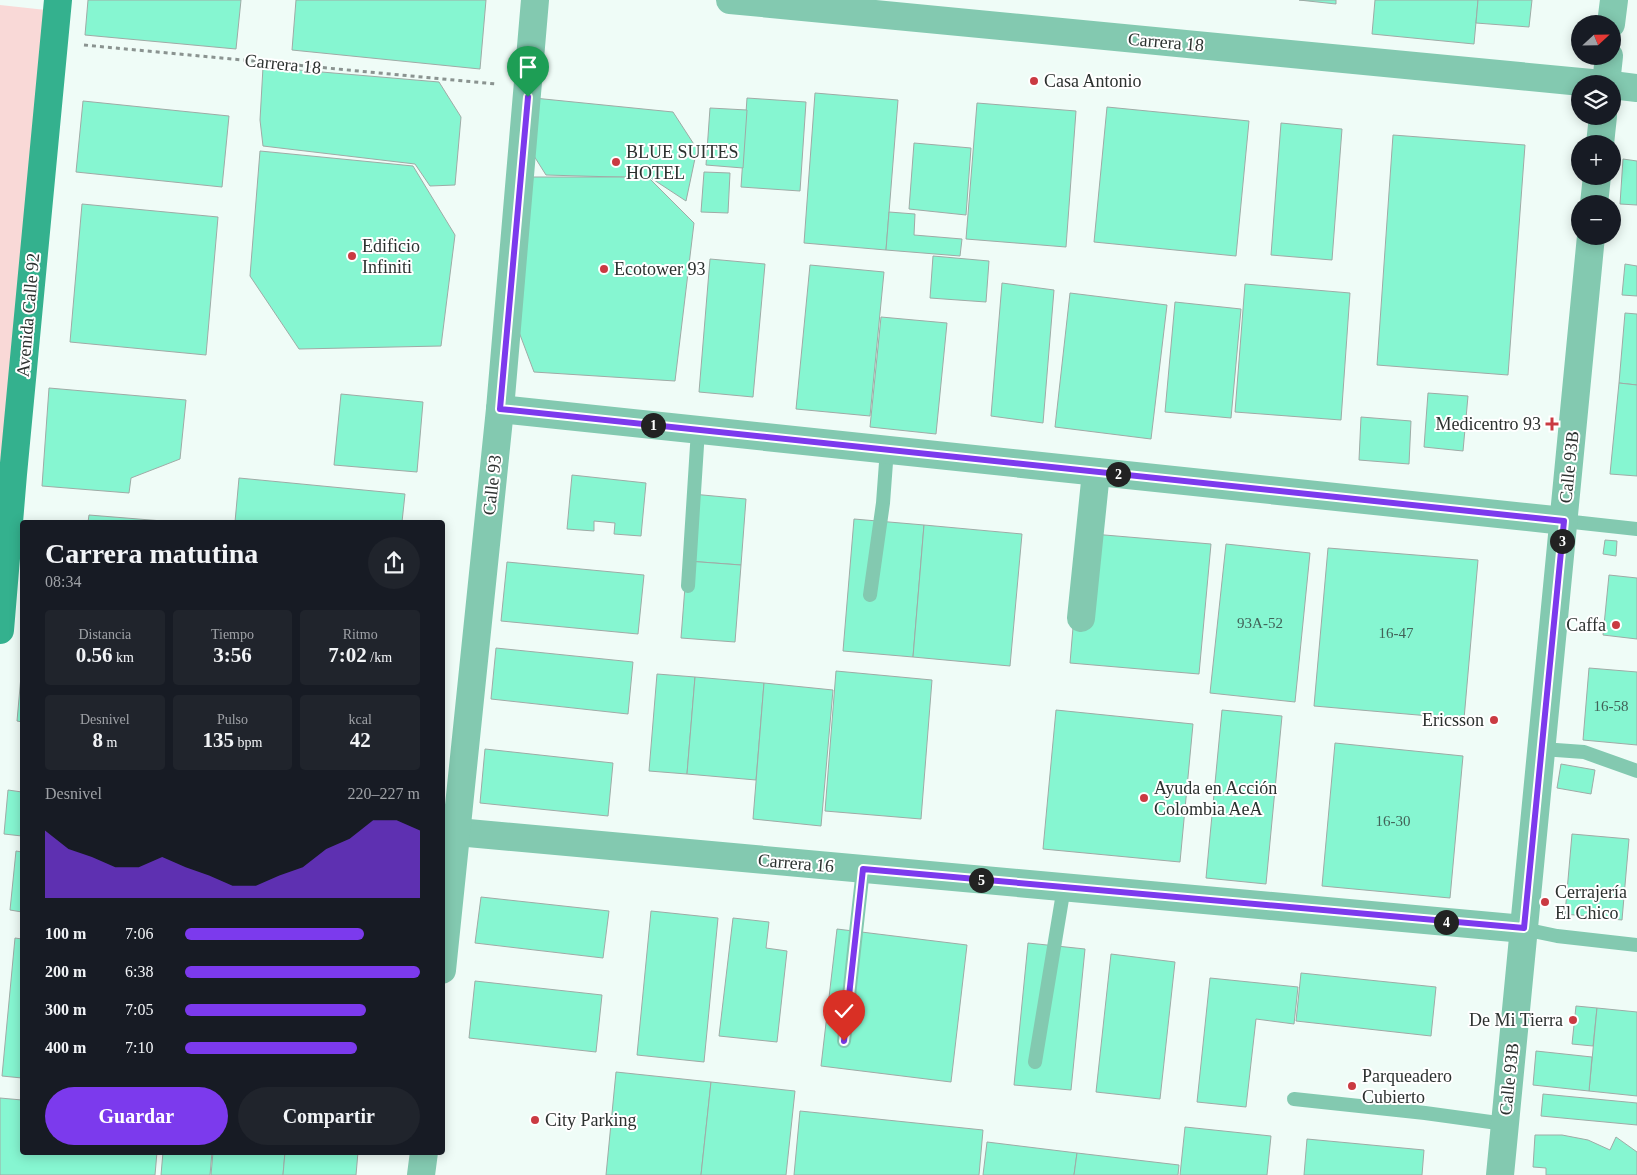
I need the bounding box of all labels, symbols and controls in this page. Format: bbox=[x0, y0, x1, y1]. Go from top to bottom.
north arrow bbox=[1571, 15, 1621, 65]
map controls bbox=[1571, 15, 1621, 245]
street label: Carrera 18 bbox=[1127, 29, 1205, 55]
pin bbox=[507, 46, 549, 97]
street label: Carrera 18 bbox=[244, 50, 322, 78]
icon: arrive bbox=[514, 53, 542, 81]
place label: Casa Antonio bbox=[1044, 71, 1142, 91]
marker: Casa Antonio bbox=[1028, 75, 1040, 87]
button: layers bbox=[1571, 75, 1621, 125]
button: + bbox=[1571, 135, 1621, 185]
place label: BLUE SUITES HOTEL bbox=[626, 142, 739, 183]
marker: BLUE SUITES HOTEL bbox=[610, 156, 622, 168]
button: − bbox=[1571, 195, 1621, 245]
place label: Edificio Infiniti bbox=[362, 236, 420, 277]
marker: Edificio Infiniti bbox=[346, 250, 358, 262]
street label: Avenida Calle 92 bbox=[13, 252, 43, 378]
place label: Ecotower 93 bbox=[614, 259, 705, 279]
marker: Ecotower 93 bbox=[598, 263, 610, 275]
pin: 1 bbox=[640, 412, 666, 438]
place label: Medicentro 93 bbox=[1436, 414, 1541, 434]
marker: Medicentro 93 bbox=[1545, 417, 1559, 431]
text: 1 bbox=[650, 418, 657, 433]
street label: Calle 93B bbox=[1555, 430, 1583, 504]
street label: Calle 93 bbox=[479, 454, 505, 516]
pin: 2 bbox=[1106, 462, 1130, 486]
text: 2 bbox=[1115, 467, 1122, 482]
pin: 3 bbox=[1550, 528, 1574, 554]
text: 3 bbox=[1559, 534, 1566, 549]
button: share bbox=[368, 537, 420, 589]
text: Carrera matutina bbox=[45, 538, 258, 569]
text: 08:34 bbox=[45, 573, 81, 590]
house number: 93A-52 bbox=[1237, 615, 1283, 631]
place label: Caffa bbox=[1566, 615, 1606, 635]
marker: Caffa bbox=[1610, 619, 1622, 631]
house number: 16-47 bbox=[1379, 625, 1414, 641]
text: Distancia bbox=[78, 627, 131, 642]
text: Tiempo bbox=[211, 627, 254, 642]
text: Ritmo bbox=[343, 627, 378, 642]
text: 0.56 bbox=[76, 643, 113, 667]
text: 3:56 bbox=[213, 643, 252, 667]
text: 7:02 bbox=[328, 643, 367, 667]
text: km bbox=[113, 650, 134, 665]
text: /km bbox=[367, 650, 392, 665]
house number: 16-58 bbox=[1594, 698, 1629, 714]
place label: Ericsson bbox=[1422, 710, 1484, 730]
text: Desnivel bbox=[80, 712, 130, 727]
text: Pulso bbox=[217, 712, 248, 727]
text: kcal bbox=[348, 712, 372, 727]
marker: Ericsson bbox=[1488, 714, 1500, 726]
text: 8 bbox=[92, 728, 103, 752]
text: 135 bbox=[203, 728, 234, 752]
text: 42 bbox=[350, 728, 371, 752]
text: m bbox=[103, 735, 117, 750]
text: bpm bbox=[234, 735, 262, 750]
place label: Ayuda en Acción Colombia AeA bbox=[1154, 778, 1277, 819]
text: Desnivel bbox=[45, 785, 102, 802]
text: 220–227 m bbox=[348, 785, 420, 802]
marker: Ayuda en Acción Colombia AeA bbox=[1138, 792, 1150, 804]
house number: 16-30 bbox=[1376, 813, 1411, 829]
street label: Carrera 16 bbox=[757, 850, 835, 876]
pin: 5 bbox=[968, 868, 994, 892]
text: 5 bbox=[978, 873, 985, 888]
place label: Cerrajería El Chico bbox=[1555, 882, 1627, 923]
marker: Cerrajería El Chico bbox=[1539, 896, 1551, 908]
pin: 4 bbox=[1434, 910, 1458, 934]
text: 4 bbox=[1443, 915, 1450, 930]
text: 100 m bbox=[45, 925, 86, 942]
text: 7:06 bbox=[125, 925, 153, 942]
text: 200 m bbox=[45, 963, 86, 980]
text: 6:38 bbox=[125, 963, 153, 980]
pin bbox=[823, 990, 865, 1041]
icon: check bbox=[830, 997, 858, 1025]
text: 300 m bbox=[45, 1001, 86, 1018]
text: 7:05 bbox=[125, 1001, 153, 1018]
place label: De Mi Tierra bbox=[1469, 1010, 1563, 1030]
marker: De Mi Tierra bbox=[1567, 1014, 1579, 1026]
text: 400 m bbox=[45, 1039, 86, 1056]
text: 7:10 bbox=[125, 1039, 153, 1056]
street label: Calle 93B bbox=[1495, 1042, 1523, 1116]
place label: Parqueadero Cubierto bbox=[1362, 1066, 1452, 1107]
marker: Parqueadero Cubierto bbox=[1346, 1080, 1358, 1092]
button: Guardar bbox=[45, 1087, 228, 1145]
button: Compartir bbox=[238, 1087, 420, 1145]
place label: City Parking bbox=[545, 1110, 637, 1130]
marker: City Parking bbox=[529, 1114, 541, 1126]

